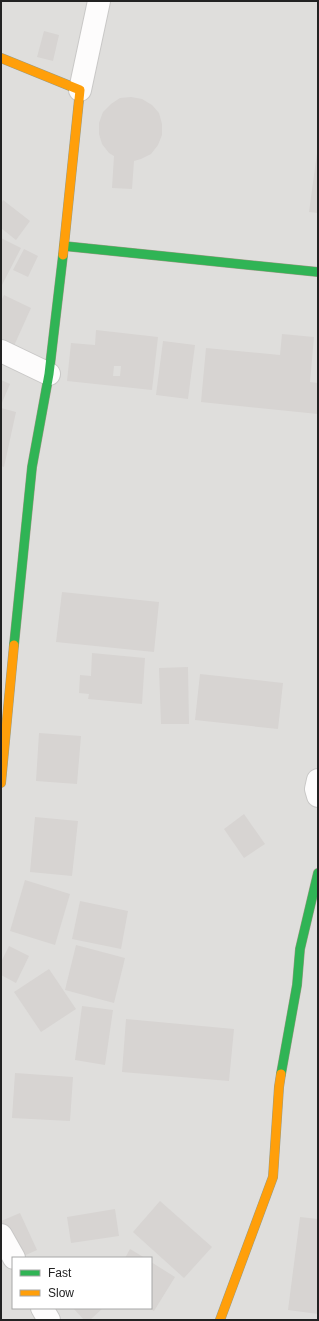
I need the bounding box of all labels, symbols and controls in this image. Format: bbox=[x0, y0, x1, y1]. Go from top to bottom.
legend bbox=[12, 1257, 152, 1309]
text: Fast bbox=[48, 1266, 72, 1280]
text: Slow bbox=[48, 1286, 74, 1300]

